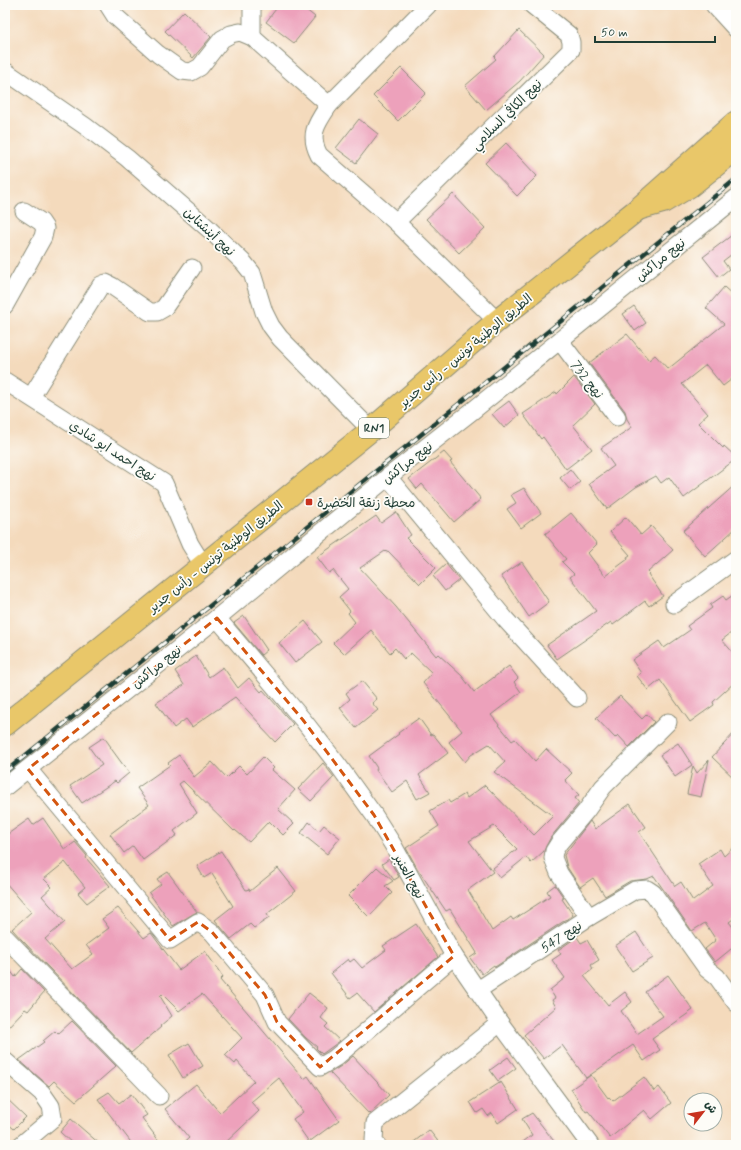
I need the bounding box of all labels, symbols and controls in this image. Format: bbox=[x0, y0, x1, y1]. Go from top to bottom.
scale bar bbox=[595, 18, 715, 44]
text: 50 m bbox=[601, 25, 628, 41]
street label: نهج الكافي السلامي bbox=[467, 75, 548, 156]
street label: نهج أينشتاين bbox=[180, 204, 238, 260]
street label: نهج مراكش bbox=[632, 235, 689, 286]
street label: الطريق الوطنية تونس - رأس جدير bbox=[395, 290, 536, 413]
street label: نهج 732 bbox=[567, 357, 607, 403]
street label: نهج احمد ابو شادي bbox=[66, 417, 159, 486]
road number: RN1 bbox=[359, 418, 389, 438]
street label: نهج مراكش bbox=[379, 438, 437, 488]
place label: محطة زنقة الخضرة bbox=[317, 495, 415, 512]
street label: الطريق الوطنية تونس - رأس جدير bbox=[144, 497, 287, 618]
marker: محطة زنقة الخضرة bbox=[304, 497, 314, 507]
street label: نهج مراكش bbox=[128, 642, 185, 693]
street label: نهج العنبر bbox=[389, 850, 428, 902]
street label: نهج 547 bbox=[538, 918, 586, 957]
north arrow bbox=[683, 1092, 723, 1132]
text: ش bbox=[702, 1099, 720, 1116]

